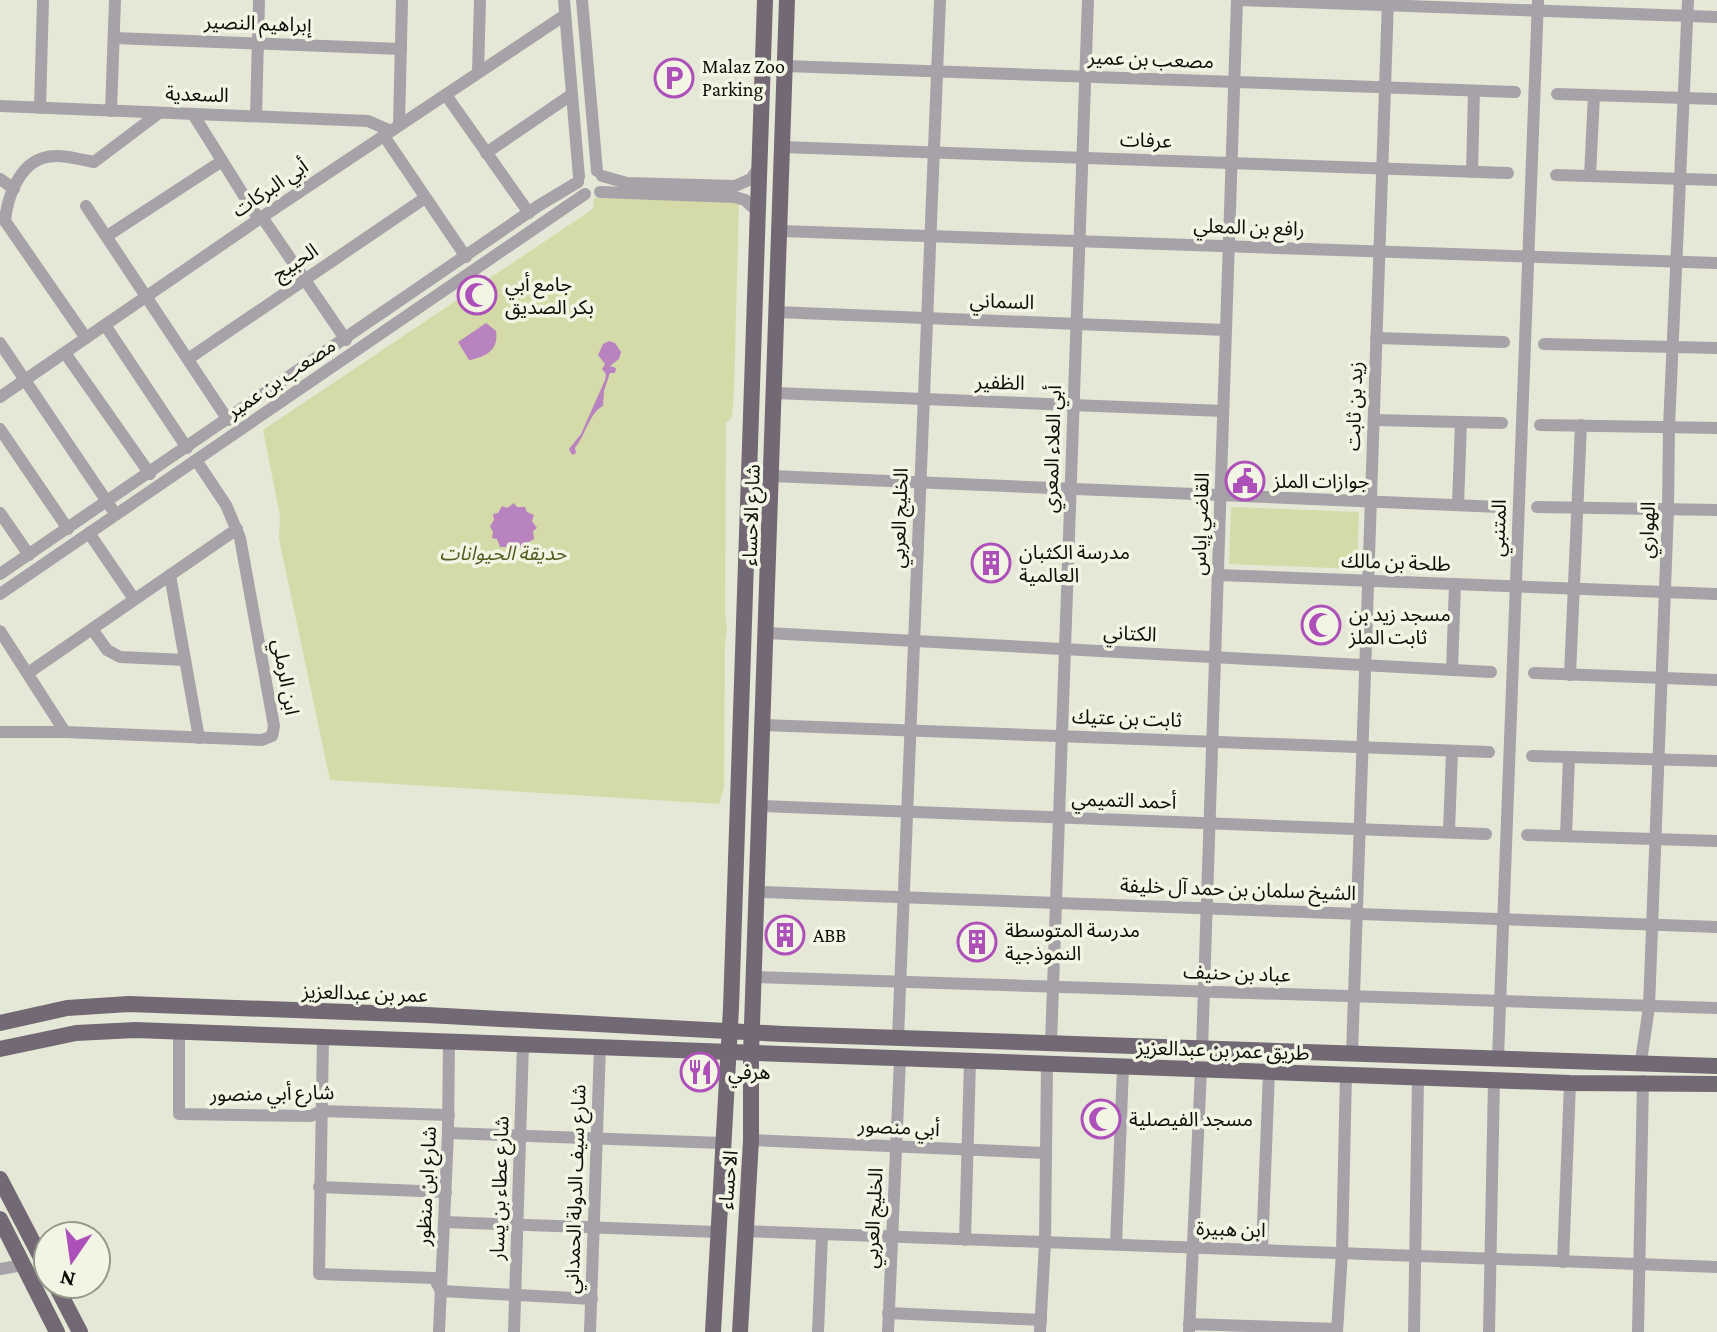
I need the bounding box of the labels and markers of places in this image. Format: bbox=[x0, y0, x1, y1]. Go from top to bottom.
place label: Malaz Zoo Parking bbox=[702, 55, 785, 101]
parking icon: Malaz Zoo Parking bbox=[653, 57, 695, 99]
place label: جامع أبي بكر الصديق bbox=[505, 272, 594, 320]
mosque icon: جامع أبي بكر الصديق bbox=[456, 274, 498, 316]
public building icon: جوازات الملز bbox=[1224, 460, 1266, 502]
place label: جوازات الملز bbox=[1272, 470, 1370, 493]
place label: مدرسة الكثبان العالمية bbox=[1019, 541, 1130, 586]
building icon: مدرسة الكثبان العالمية bbox=[970, 542, 1012, 584]
place label: مسجد زيد بن ثابت الملز bbox=[1348, 603, 1451, 649]
mosque icon: مسجد زيد بن ثابت الملز bbox=[1300, 604, 1342, 646]
building icon: ABB bbox=[764, 914, 806, 956]
place label: مدرسة المتوسطة النموذجية bbox=[1005, 919, 1140, 965]
building icon: مدرسة المتوسطة النموذجية bbox=[956, 921, 998, 963]
place label: ABB bbox=[813, 924, 846, 946]
restaurant icon: هرفي bbox=[679, 1051, 721, 1093]
place label: هرفي bbox=[728, 1061, 770, 1088]
mosque icon: مسجد الفيصلية bbox=[1080, 1098, 1122, 1140]
place label: مسجد الفيصلية bbox=[1129, 1108, 1253, 1130]

